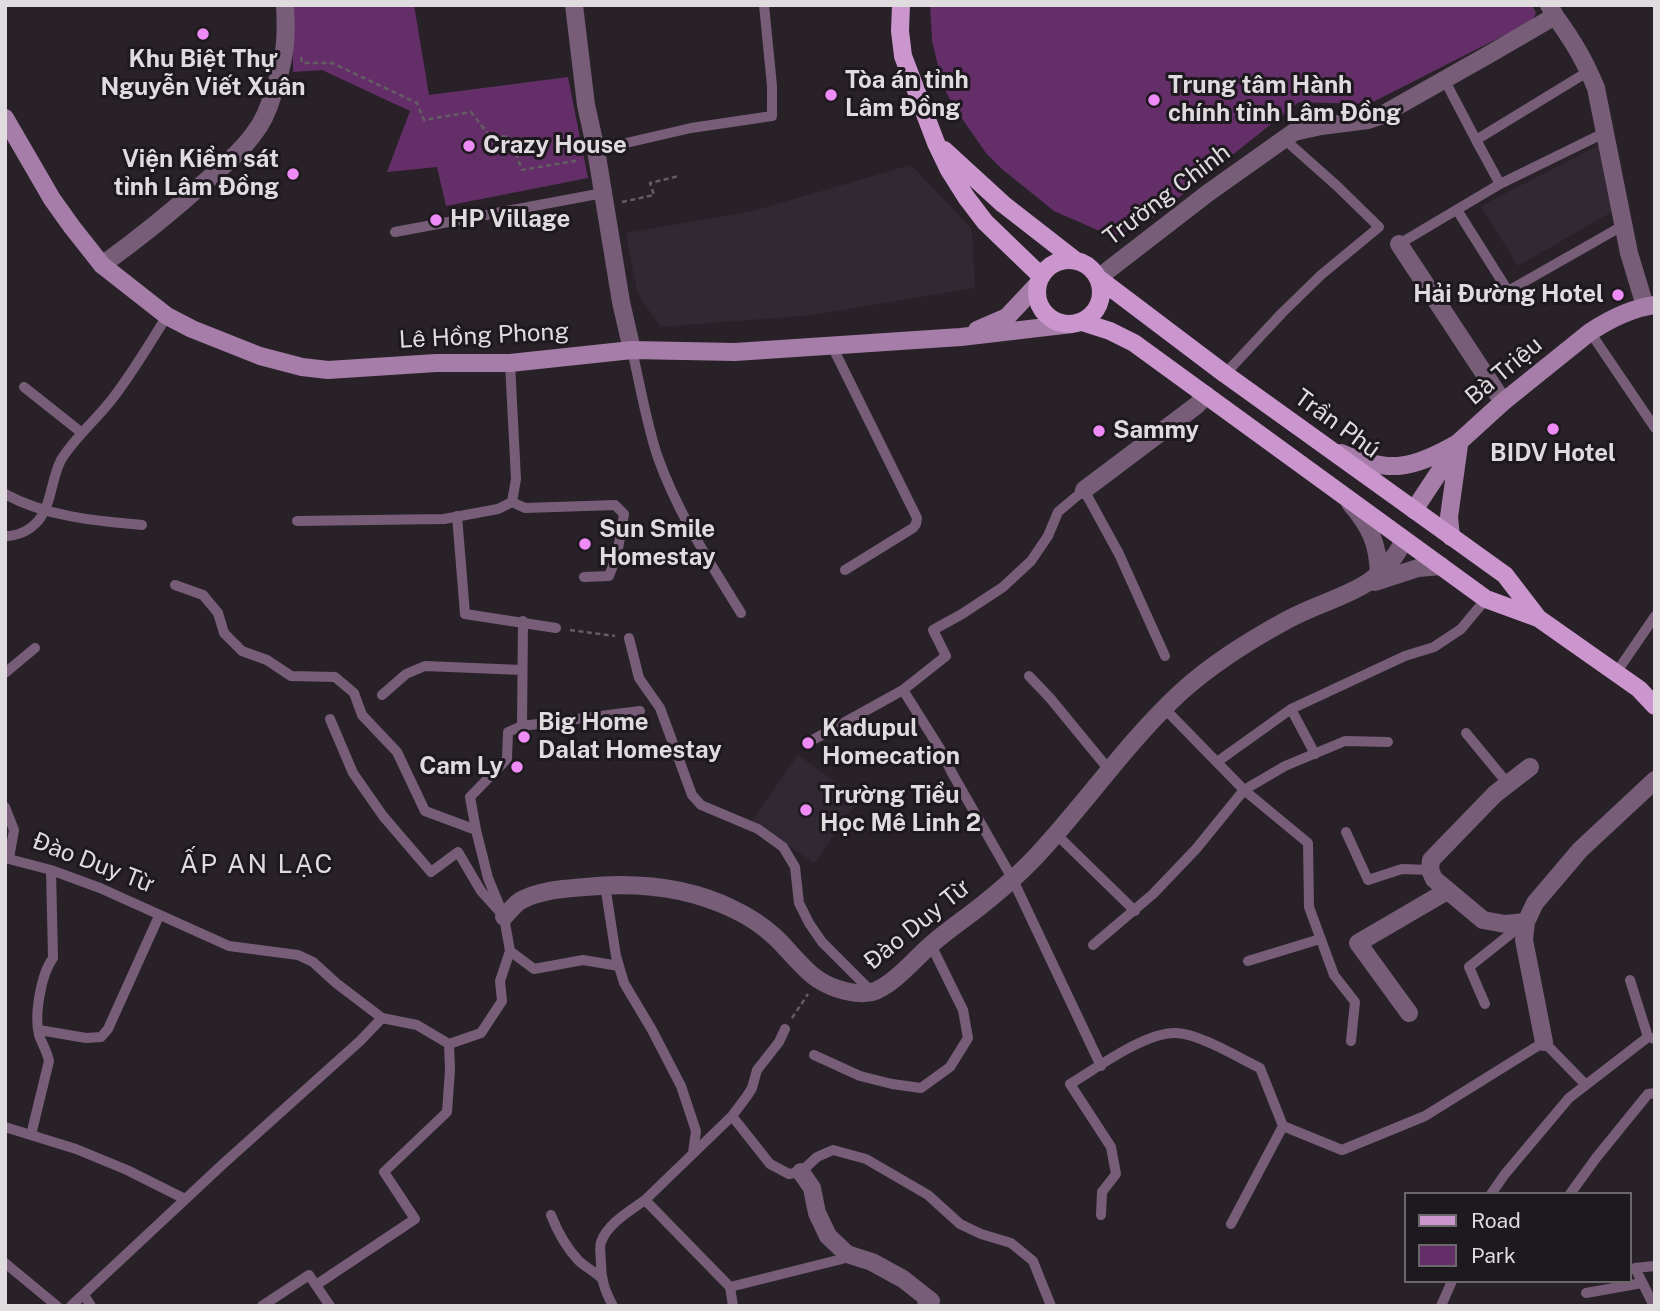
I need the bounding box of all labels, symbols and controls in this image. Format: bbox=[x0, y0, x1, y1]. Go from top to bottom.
marker: Khu Biệt Thự Nguyễn Viết Xuân bbox=[195, 26, 211, 42]
place label: Khu Biệt Thự Nguyễn Viết Xuân bbox=[100, 46, 306, 102]
place label: Tòa án tỉnh Lâm Đồng bbox=[845, 67, 969, 123]
place label: Trung tâm Hành chính tỉnh Lâm Đồng bbox=[1168, 72, 1401, 128]
marker: Tòa án tỉnh Lâm Đồng bbox=[823, 87, 839, 103]
marker: Trung tâm Hành chính tỉnh Lâm Đồng bbox=[1146, 92, 1162, 108]
place label: Crazy House bbox=[483, 132, 627, 160]
marker: Crazy House bbox=[461, 138, 477, 154]
street label: Trường Chinh bbox=[1098, 138, 1236, 252]
place label: Viện Kiểm sát tỉnh Lâm Đồng bbox=[113, 146, 279, 202]
marker: Viện Kiểm sát tỉnh Lâm Đồng bbox=[285, 166, 301, 182]
place label: HP Village bbox=[450, 206, 570, 234]
marker: HP Village bbox=[428, 212, 444, 228]
place label: Hải Đường Hotel bbox=[1413, 281, 1604, 309]
marker: Hải Đường Hotel bbox=[1610, 287, 1626, 303]
street label: Lê Hồng Phong bbox=[398, 317, 570, 355]
street label: Bà Triệu bbox=[1460, 331, 1548, 411]
street label: Trần Phú bbox=[1289, 383, 1385, 465]
place label: Sammy bbox=[1113, 417, 1199, 445]
marker: BIDV Hotel bbox=[1545, 421, 1561, 437]
marker: Sammy bbox=[1091, 423, 1107, 439]
place label: BIDV Hotel bbox=[1490, 440, 1616, 468]
place label: Sun Smile Homestay bbox=[599, 516, 715, 572]
marker: Sun Smile Homestay bbox=[577, 536, 593, 552]
place label: Big Home Dalat Homestay bbox=[538, 709, 722, 765]
place label: Kadupul Homecation bbox=[822, 715, 960, 771]
marker: Big Home Dalat Homestay bbox=[516, 729, 532, 745]
marker: Kadupul Homecation bbox=[800, 735, 816, 751]
place label: Cam Ly bbox=[419, 753, 503, 781]
marker: Cam Ly bbox=[509, 759, 525, 775]
place label: Trường Tiểu Học Mê Linh 2 bbox=[820, 782, 981, 838]
marker: Trường Tiểu Học Mê Linh 2 bbox=[798, 802, 814, 818]
street label: Đào Duy Từ bbox=[28, 827, 158, 899]
district label: ẤP AN LẠC bbox=[181, 849, 333, 881]
street label: Đào Duy Từ bbox=[858, 874, 976, 976]
legend bbox=[1404, 1192, 1632, 1283]
text: Road bbox=[1471, 1208, 1521, 1233]
text: Park bbox=[1471, 1243, 1516, 1268]

